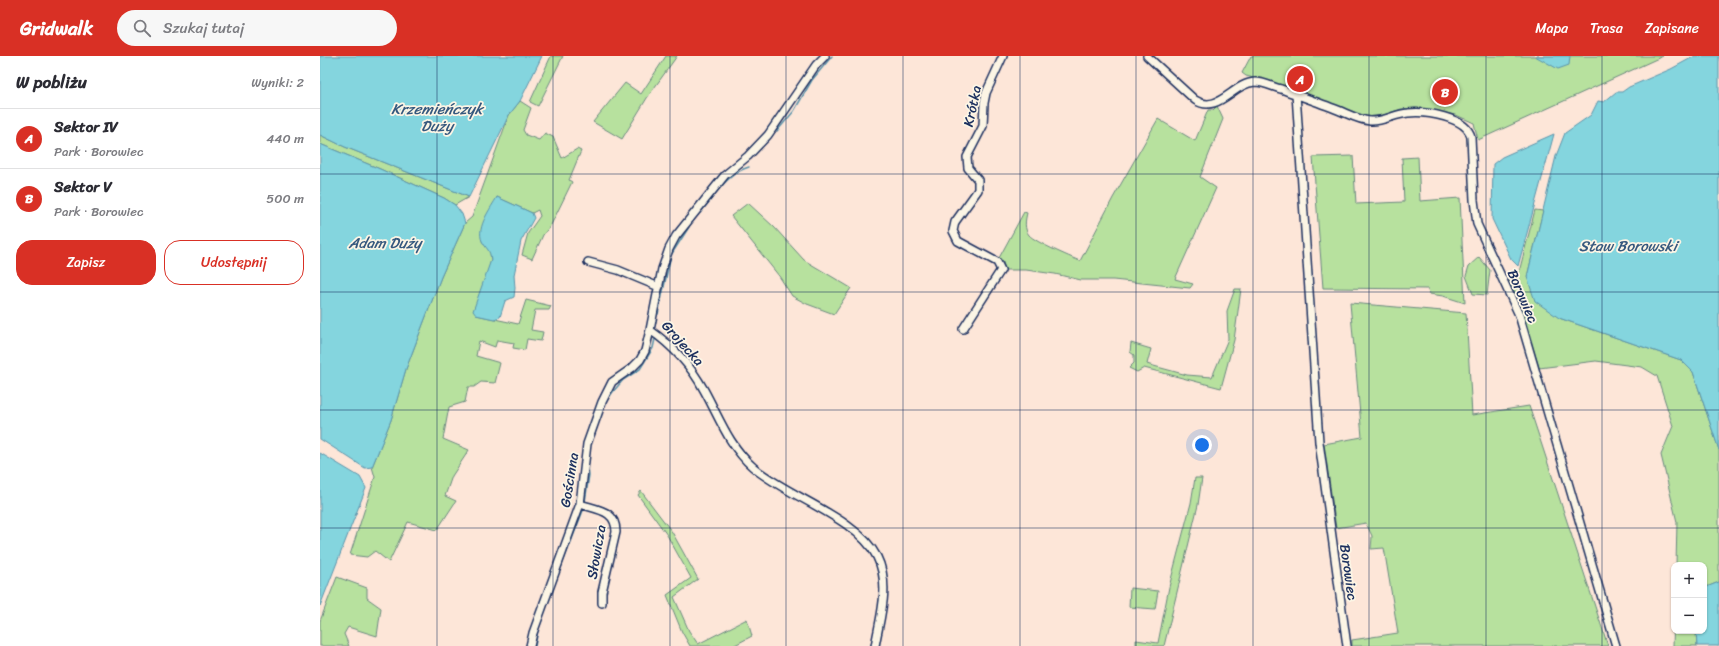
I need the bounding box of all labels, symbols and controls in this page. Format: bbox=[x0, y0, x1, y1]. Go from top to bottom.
search box bbox=[117, 10, 397, 46]
text: Gridwalk bbox=[20, 12, 93, 45]
text: Szukaj tutaj bbox=[163, 15, 244, 41]
text: Mapa bbox=[1535, 16, 1568, 41]
text: Trasa bbox=[1590, 16, 1623, 41]
text: Zapisane bbox=[1645, 16, 1699, 41]
icon: search bbox=[131, 17, 153, 39]
pin: A bbox=[1287, 64, 1313, 94]
text: W pobliżu bbox=[16, 67, 87, 97]
text: Wyniki: 2 bbox=[251, 71, 304, 94]
pin: B bbox=[1432, 77, 1458, 107]
street label: Krótka bbox=[956, 83, 989, 129]
water label: Krzemieńczyk Duży bbox=[391, 96, 485, 139]
text: Sektor IV bbox=[54, 114, 118, 140]
text: A bbox=[25, 127, 33, 150]
text: 440 m bbox=[266, 127, 304, 150]
text: Park · Borowiec bbox=[54, 140, 143, 163]
text: Sektor V bbox=[54, 174, 112, 200]
text: B bbox=[25, 187, 33, 210]
text: 500 m bbox=[266, 187, 304, 210]
text: Park · Borowiec bbox=[54, 200, 143, 223]
water label: Adam Duży bbox=[348, 230, 424, 256]
water label: Staw Borowski bbox=[1579, 233, 1680, 259]
button: Zapisz bbox=[16, 240, 156, 285]
button: Udostępnij bbox=[164, 240, 304, 285]
street label: Borowiec bbox=[1500, 265, 1545, 327]
street label: Grojecka bbox=[655, 315, 710, 372]
your location bbox=[1192, 435, 1212, 455]
street label: Gościnna bbox=[553, 451, 586, 509]
street label: Słowicza bbox=[579, 523, 614, 581]
street label: Borowiec bbox=[1332, 542, 1365, 602]
map controls bbox=[1671, 562, 1707, 634]
button: + bbox=[1671, 562, 1707, 598]
button: − bbox=[1671, 598, 1707, 634]

